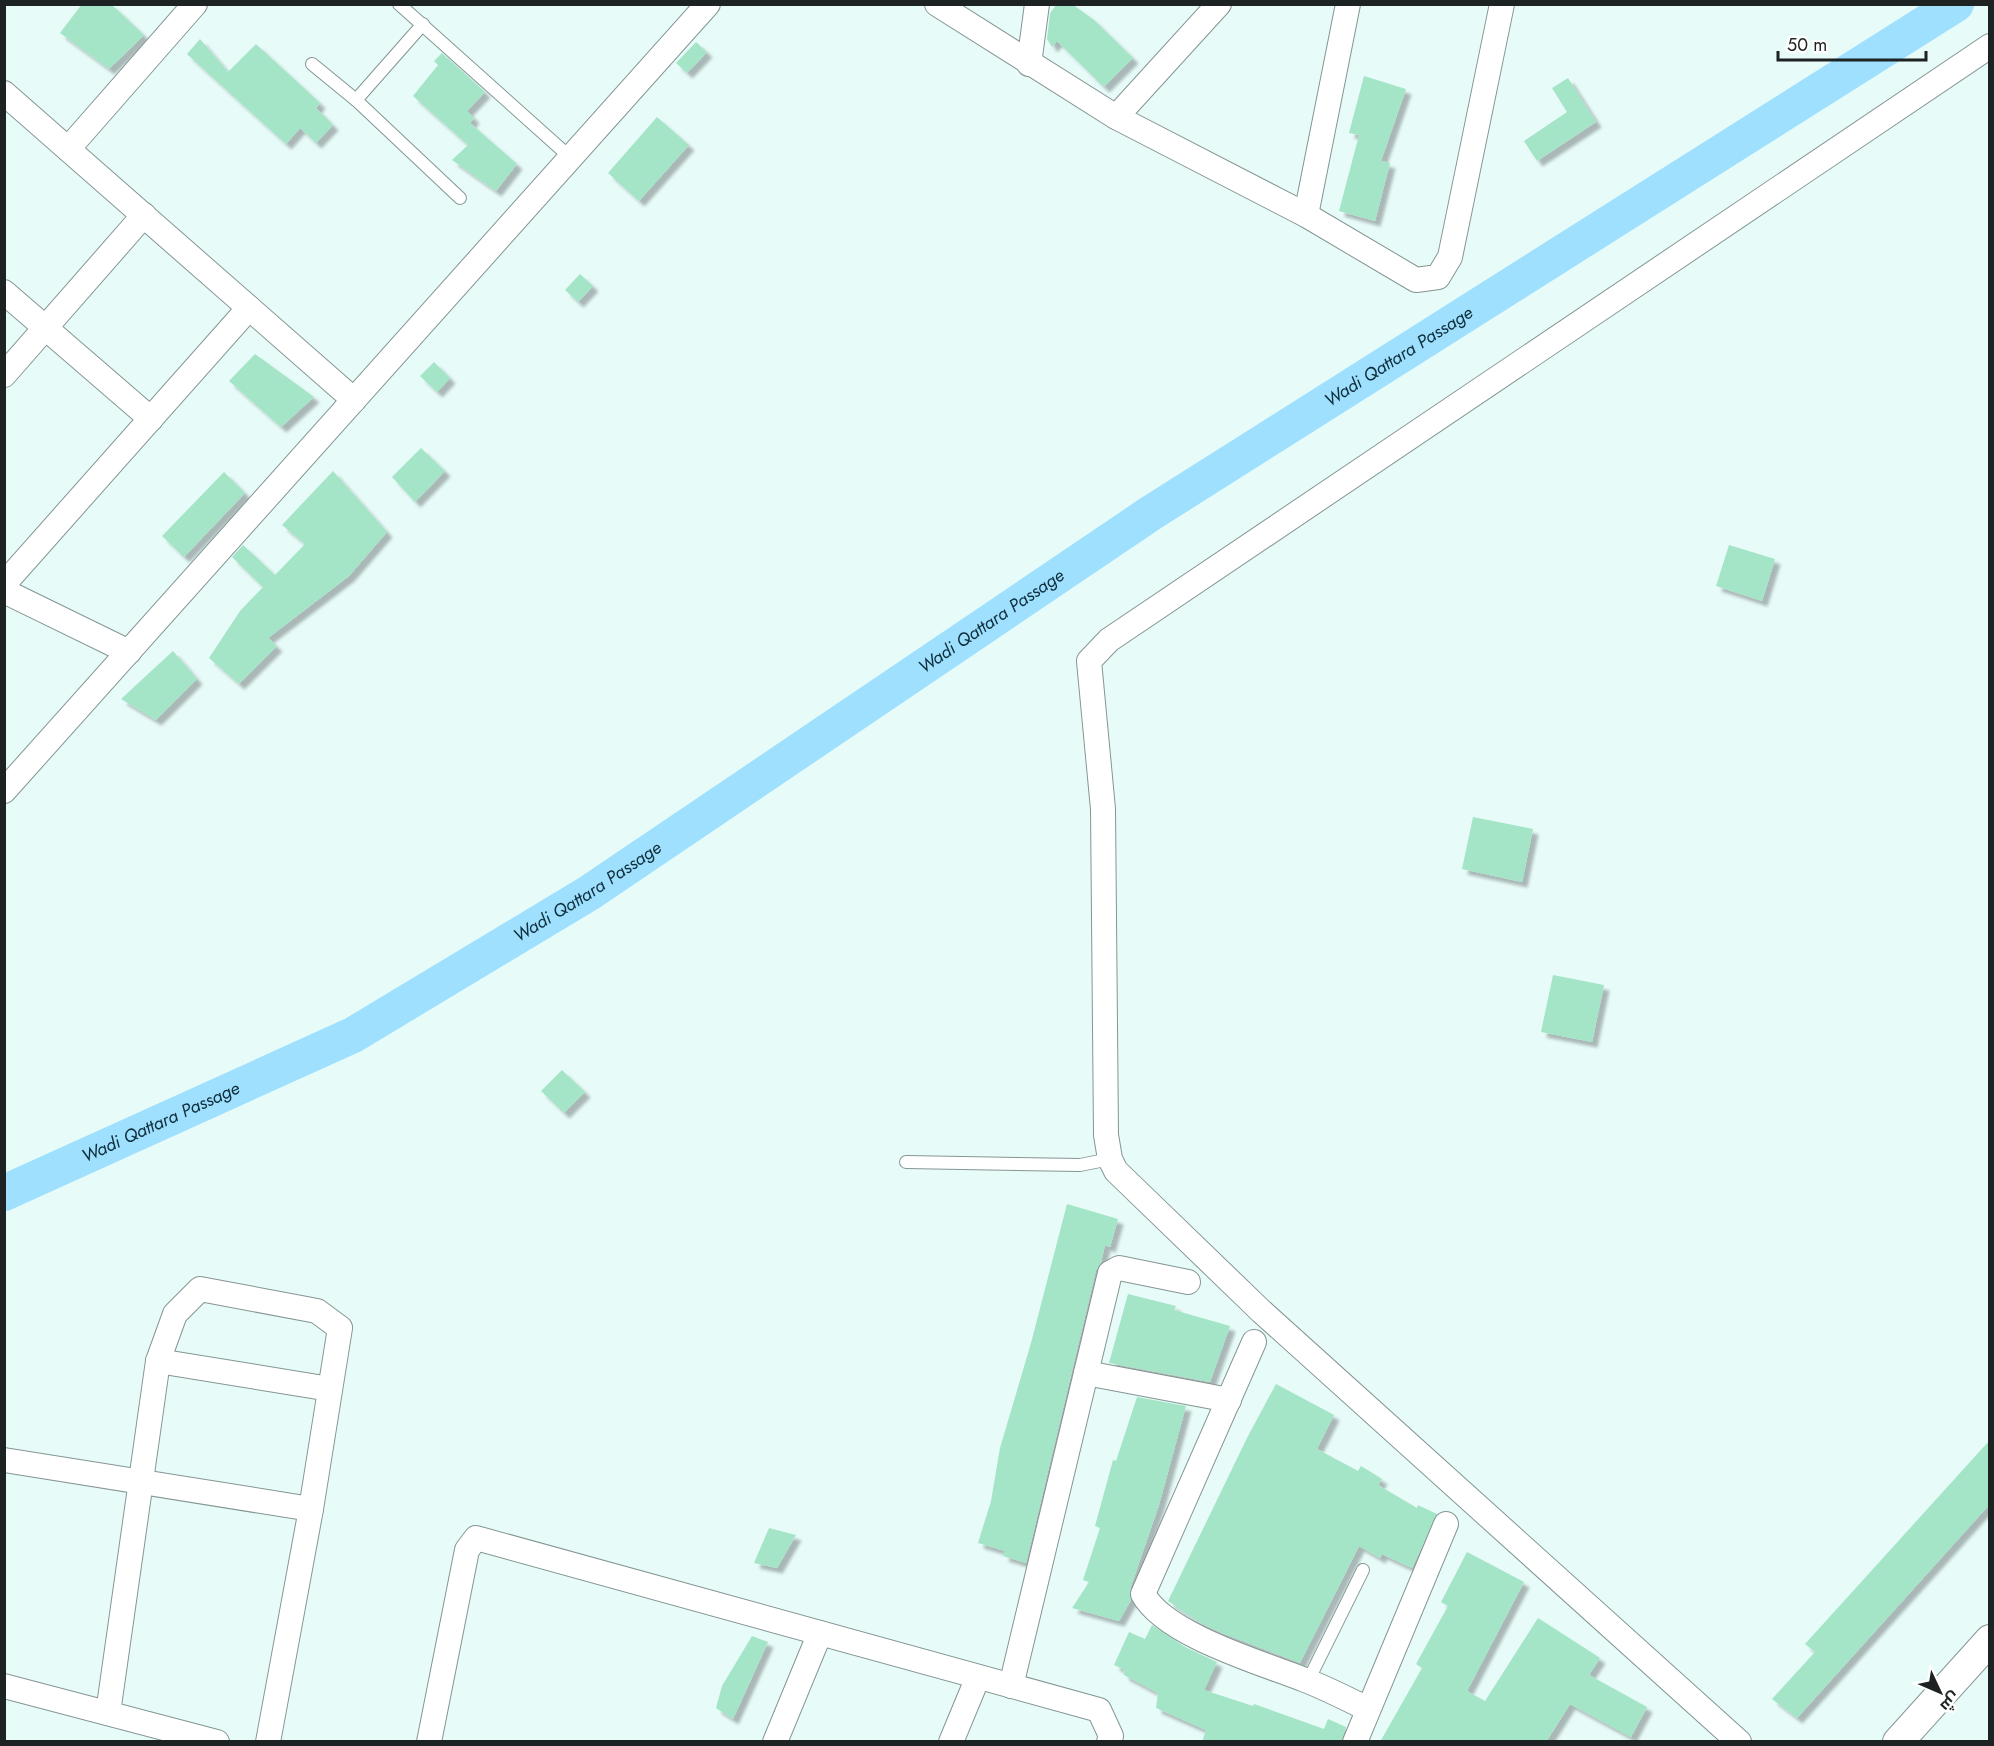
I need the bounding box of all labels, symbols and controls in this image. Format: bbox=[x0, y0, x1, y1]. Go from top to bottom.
scale bar bbox=[1778, 24, 1926, 62]
text: 50 m bbox=[1787, 32, 1827, 58]
water label: Wadi Qattara Passage bbox=[1319, 300, 1478, 413]
water label: Wadi Qattara Passage bbox=[913, 562, 1069, 680]
water label: Wadi Qattara Passage bbox=[509, 835, 667, 948]
water label: Wadi Qattara Passage bbox=[77, 1075, 244, 1169]
north arrow bbox=[1910, 1662, 1970, 1722]
text: ش bbox=[1935, 1687, 1966, 1717]

